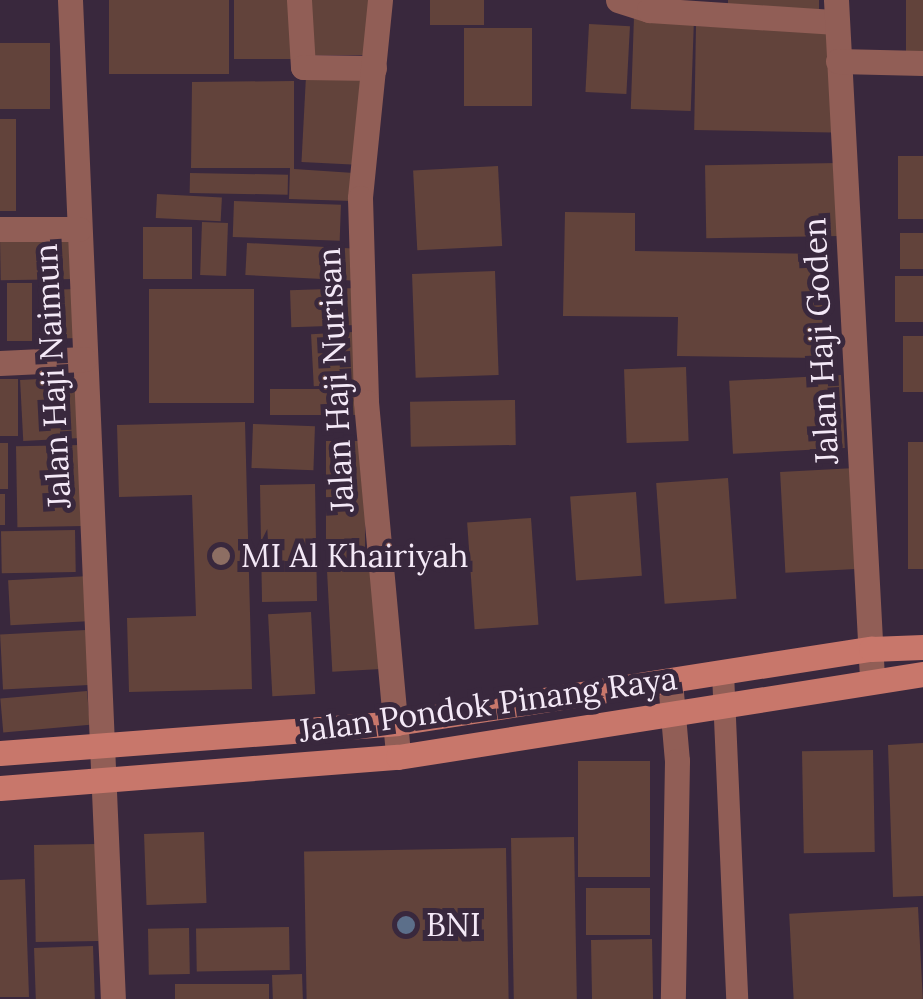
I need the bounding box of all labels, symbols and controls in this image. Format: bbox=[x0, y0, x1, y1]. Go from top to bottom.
street label: Jalan Haji Goden bbox=[795, 217, 847, 465]
street label: Jalan Haji Naimun bbox=[27, 243, 79, 509]
street label: Jalan Haji Nurisan bbox=[310, 247, 362, 513]
place label: MI Al Khairiyah bbox=[241, 537, 468, 575]
marker: MI Al Khairiyah bbox=[210, 545, 232, 567]
street label: Jalan Pondok Pinang Raya bbox=[297, 659, 679, 751]
place label: BNI bbox=[426, 906, 481, 944]
marker: BNI bbox=[395, 914, 417, 936]

